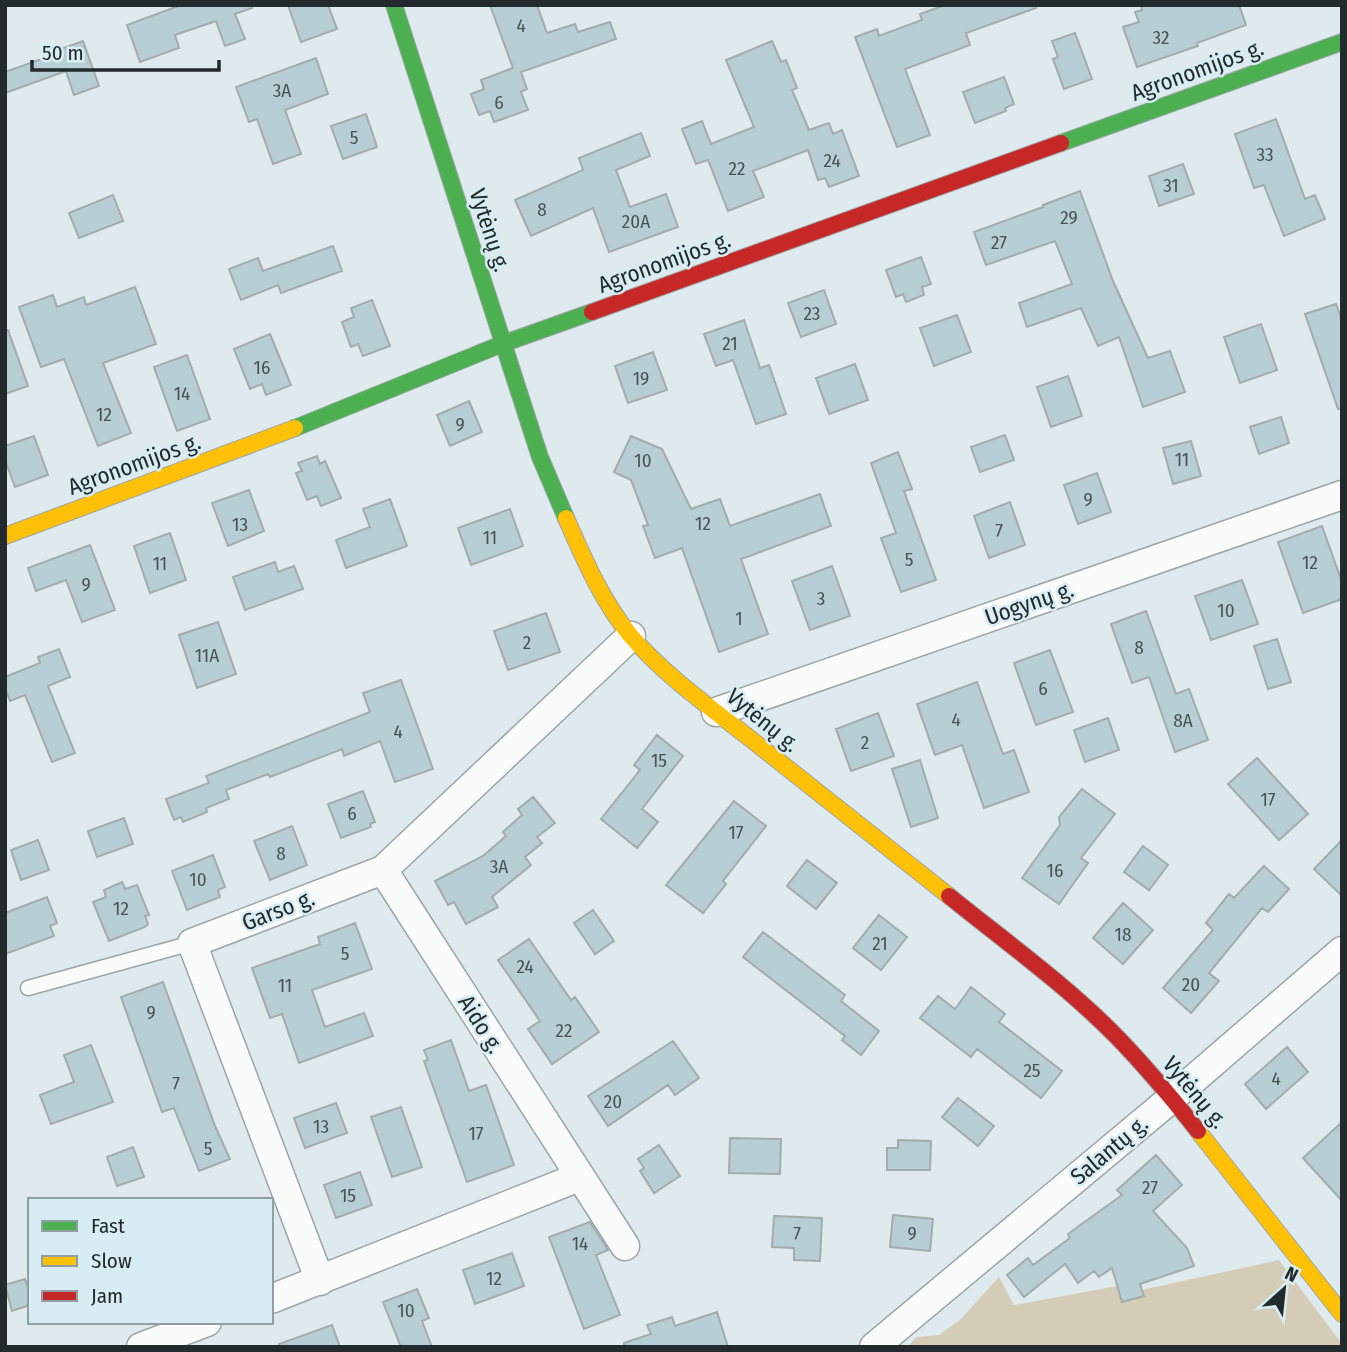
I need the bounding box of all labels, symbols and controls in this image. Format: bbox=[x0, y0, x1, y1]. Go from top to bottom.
house number: 4 bbox=[516, 14, 526, 37]
house number: 32 bbox=[1153, 26, 1169, 49]
scale bar bbox=[32, 28, 219, 72]
street label: Agronomijos g. bbox=[1127, 33, 1267, 107]
text: 50 m bbox=[42, 40, 84, 66]
house number: 3A bbox=[273, 79, 291, 102]
house number: 6 bbox=[494, 91, 504, 114]
house number: 5 bbox=[350, 126, 358, 149]
house number: 33 bbox=[1256, 143, 1274, 166]
house number: 24 bbox=[823, 149, 841, 172]
house number: 22 bbox=[729, 157, 745, 180]
house number: 31 bbox=[1163, 174, 1179, 197]
street label: Vytėnų g. bbox=[463, 185, 517, 275]
house number: 8 bbox=[537, 198, 547, 221]
house number: 29 bbox=[1060, 206, 1078, 229]
house number: 20A bbox=[622, 210, 650, 233]
street label: Agronomijos g. bbox=[594, 225, 734, 299]
house number: 27 bbox=[991, 231, 1007, 254]
house number: 23 bbox=[804, 302, 820, 325]
house number: 21 bbox=[722, 332, 738, 355]
house number: 16 bbox=[254, 356, 270, 379]
house number: 19 bbox=[633, 367, 649, 390]
house number: 14 bbox=[174, 382, 190, 405]
house number: 12 bbox=[96, 403, 112, 426]
house number: 9 bbox=[455, 413, 465, 436]
street label: Agronomijos g. bbox=[64, 427, 204, 501]
house number: 11 bbox=[1175, 448, 1189, 471]
house number: 10 bbox=[634, 449, 652, 472]
house number: 9 bbox=[1083, 488, 1093, 511]
house number: 12 bbox=[695, 512, 711, 535]
house number: 13 bbox=[232, 513, 248, 536]
house number: 7 bbox=[995, 519, 1003, 542]
house number: 11 bbox=[483, 526, 497, 549]
house number: 5 bbox=[905, 548, 913, 571]
house number: 12 bbox=[1302, 551, 1318, 574]
house number: 11 bbox=[153, 552, 167, 575]
house number: 9 bbox=[81, 573, 91, 596]
street label: Uogynų g. bbox=[981, 575, 1077, 631]
house number: 3 bbox=[817, 587, 825, 610]
house number: 10 bbox=[1217, 599, 1235, 622]
house number: 1 bbox=[735, 607, 743, 630]
house number: 2 bbox=[523, 631, 531, 654]
house number: 8 bbox=[1134, 636, 1144, 659]
house number: 11A bbox=[195, 644, 219, 667]
house number: 6 bbox=[1038, 677, 1048, 700]
street label: Vytėnų g. bbox=[721, 682, 805, 758]
house number: 4 bbox=[951, 708, 961, 731]
house number: 8A bbox=[1173, 709, 1193, 732]
house number: 4 bbox=[393, 720, 403, 743]
house number: 2 bbox=[861, 731, 869, 754]
house number: 15 bbox=[651, 749, 667, 772]
house number: 17 bbox=[1260, 788, 1276, 811]
house number: 6 bbox=[347, 802, 357, 825]
house number: 17 bbox=[728, 821, 744, 844]
house number: 8 bbox=[276, 842, 286, 865]
house number: 3A bbox=[490, 855, 508, 878]
house number: 16 bbox=[1047, 859, 1063, 882]
house number: 10 bbox=[189, 868, 207, 891]
street label: Garso g. bbox=[238, 883, 318, 937]
house number: 12 bbox=[113, 897, 129, 920]
house number: 18 bbox=[1115, 923, 1131, 946]
house number: 21 bbox=[872, 932, 888, 955]
house number: 5 bbox=[341, 942, 349, 965]
house number: 24 bbox=[516, 955, 534, 978]
house number: 20 bbox=[1182, 973, 1200, 996]
house number: 11 bbox=[278, 974, 292, 997]
street label: Aido g. bbox=[452, 990, 510, 1058]
house number: 9 bbox=[146, 1001, 156, 1024]
house number: 22 bbox=[556, 1019, 572, 1042]
street label: Vytėnų g. bbox=[1157, 1050, 1233, 1134]
house number: 25 bbox=[1023, 1059, 1041, 1082]
house number: 4 bbox=[1271, 1067, 1281, 1090]
house number: 7 bbox=[172, 1072, 180, 1095]
house number: 20 bbox=[604, 1090, 622, 1113]
street label: Salantų g. bbox=[1065, 1110, 1153, 1190]
house number: 13 bbox=[313, 1115, 329, 1138]
house number: 17 bbox=[468, 1122, 484, 1145]
house number: 5 bbox=[204, 1137, 212, 1160]
house number: 27 bbox=[1142, 1176, 1158, 1199]
house number: 15 bbox=[340, 1184, 356, 1207]
legend bbox=[28, 1198, 273, 1324]
text: Fast bbox=[91, 1213, 125, 1239]
house number: 7 bbox=[793, 1222, 801, 1245]
house number: 9 bbox=[907, 1222, 917, 1245]
house number: 14 bbox=[572, 1232, 588, 1255]
text: Slow bbox=[91, 1248, 132, 1274]
north arrow bbox=[1249, 1254, 1319, 1324]
text: N bbox=[1281, 1261, 1302, 1287]
house number: 12 bbox=[486, 1267, 502, 1290]
text: Jam bbox=[91, 1283, 123, 1309]
house number: 10 bbox=[397, 1299, 415, 1322]

